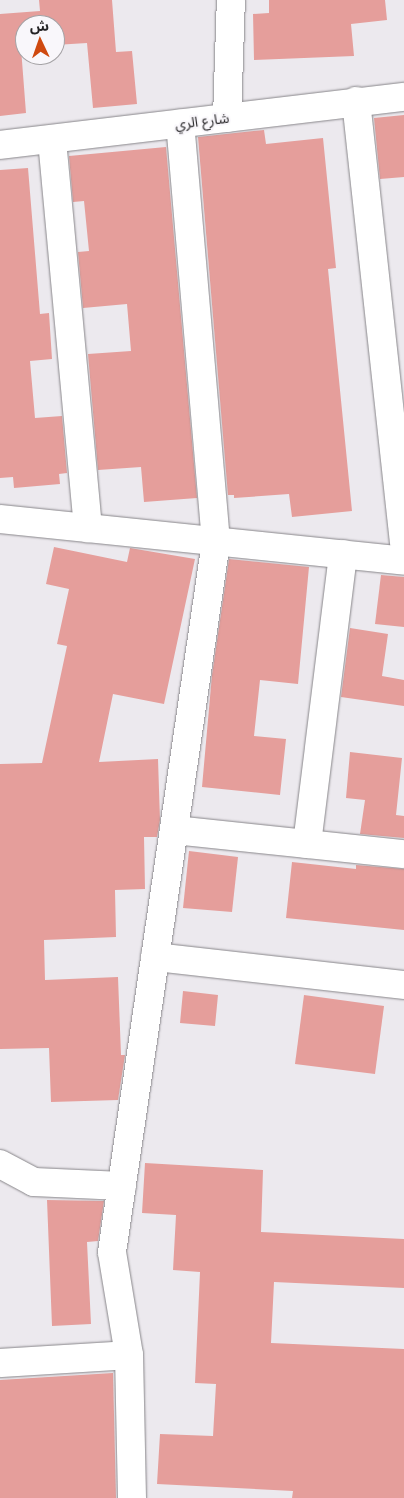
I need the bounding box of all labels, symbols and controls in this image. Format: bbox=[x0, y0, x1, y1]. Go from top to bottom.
north arrow bbox=[15, 15, 65, 65]
text: ش bbox=[29, 17, 49, 35]
street label: شارع الري bbox=[174, 109, 230, 133]

